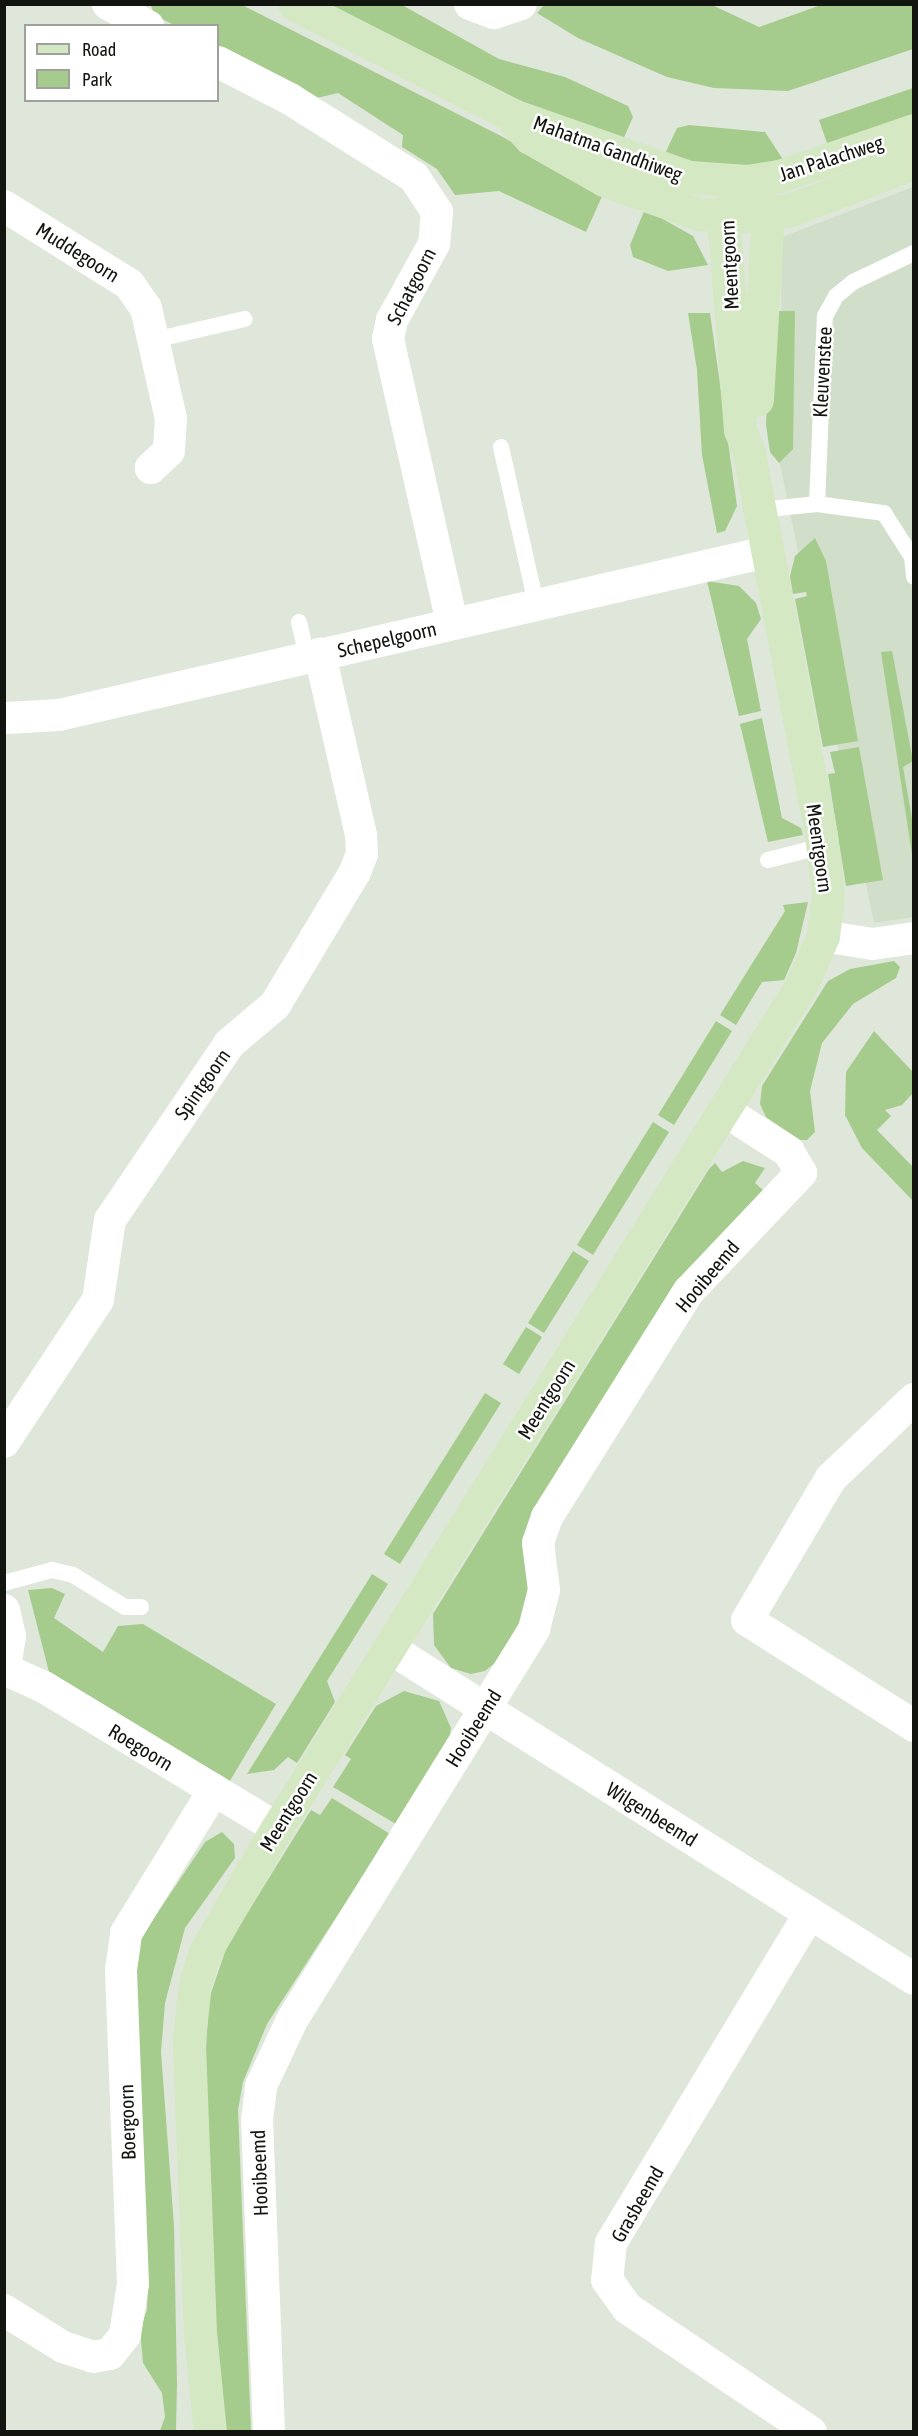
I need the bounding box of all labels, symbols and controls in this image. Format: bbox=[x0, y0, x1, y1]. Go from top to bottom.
legend bbox=[24, 24, 219, 102]
text: Road bbox=[82, 39, 116, 60]
text: Park bbox=[82, 69, 112, 90]
street label: Mahatma Gandhiweg bbox=[530, 110, 686, 186]
street label: Jan Palachweg bbox=[776, 130, 886, 186]
street label: Muddegoorn bbox=[32, 217, 124, 287]
street label: Meentgoorn bbox=[715, 220, 743, 310]
street label: Schatgoorn bbox=[381, 244, 441, 328]
street label: Kleuvenstee bbox=[808, 326, 836, 418]
street label: Schepelgoorn bbox=[335, 616, 439, 662]
street label: Meentgoorn bbox=[802, 802, 838, 894]
street label: Spintgoorn bbox=[169, 1044, 235, 1124]
street label: Hooibeemd bbox=[670, 1235, 744, 1317]
street label: Meentgoorn bbox=[512, 1355, 580, 1443]
street label: Hooibeemd bbox=[440, 1685, 506, 1771]
street label: Roegoorn bbox=[104, 1718, 178, 1776]
street label: Meentgoorn bbox=[254, 1767, 322, 1855]
street label: Wilgenbeemd bbox=[602, 1777, 702, 1851]
street label: Boergoorn bbox=[114, 2084, 140, 2160]
street label: Hooibeemd bbox=[245, 2129, 273, 2217]
street label: Grasbeemd bbox=[606, 2162, 668, 2246]

